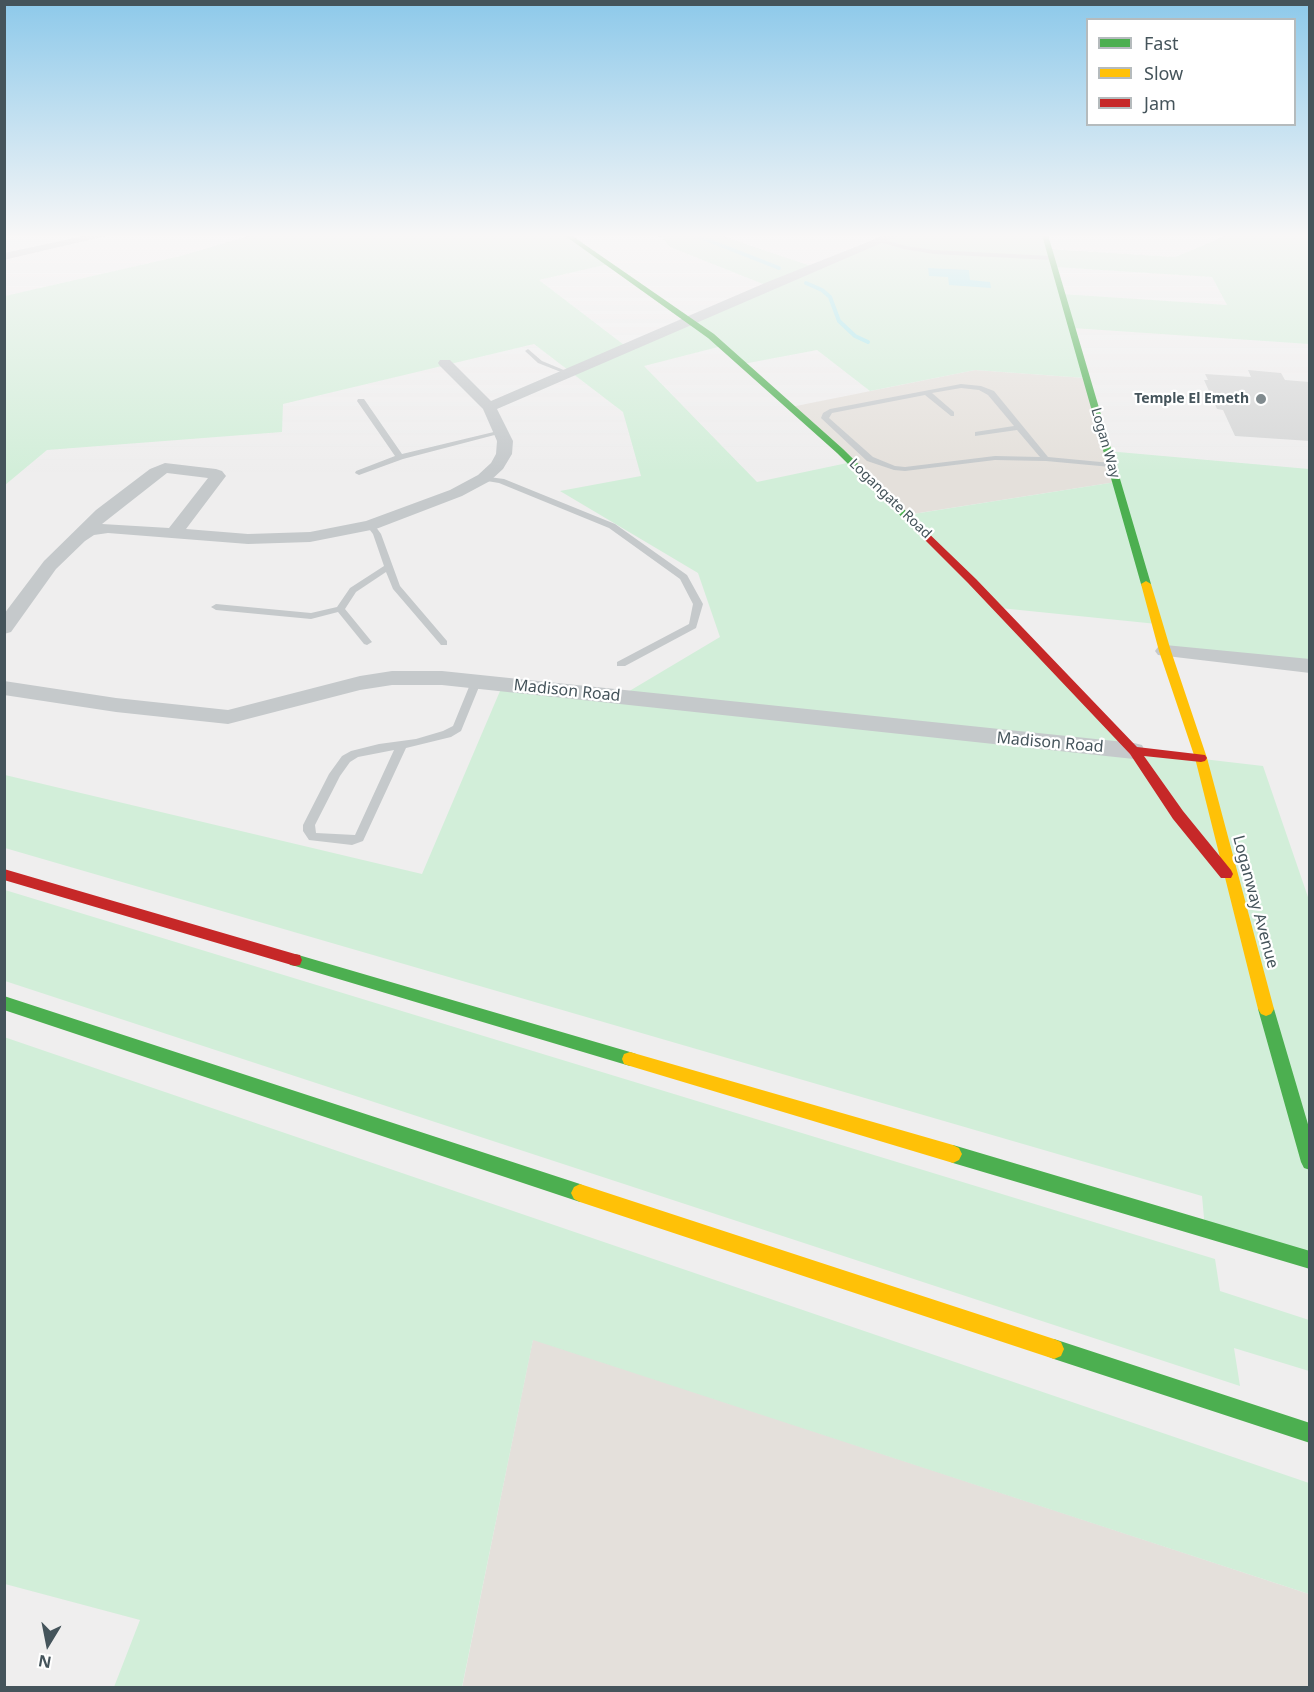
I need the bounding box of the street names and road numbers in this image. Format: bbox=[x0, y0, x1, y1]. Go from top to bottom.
street label: Logan Way bbox=[1087, 406, 1123, 480]
street label: Logangate Road bbox=[845, 456, 935, 542]
street label: Madison Road bbox=[513, 676, 621, 706]
street label: Madison Road bbox=[996, 729, 1104, 757]
street label: Loganway Avenue bbox=[1228, 833, 1282, 971]

